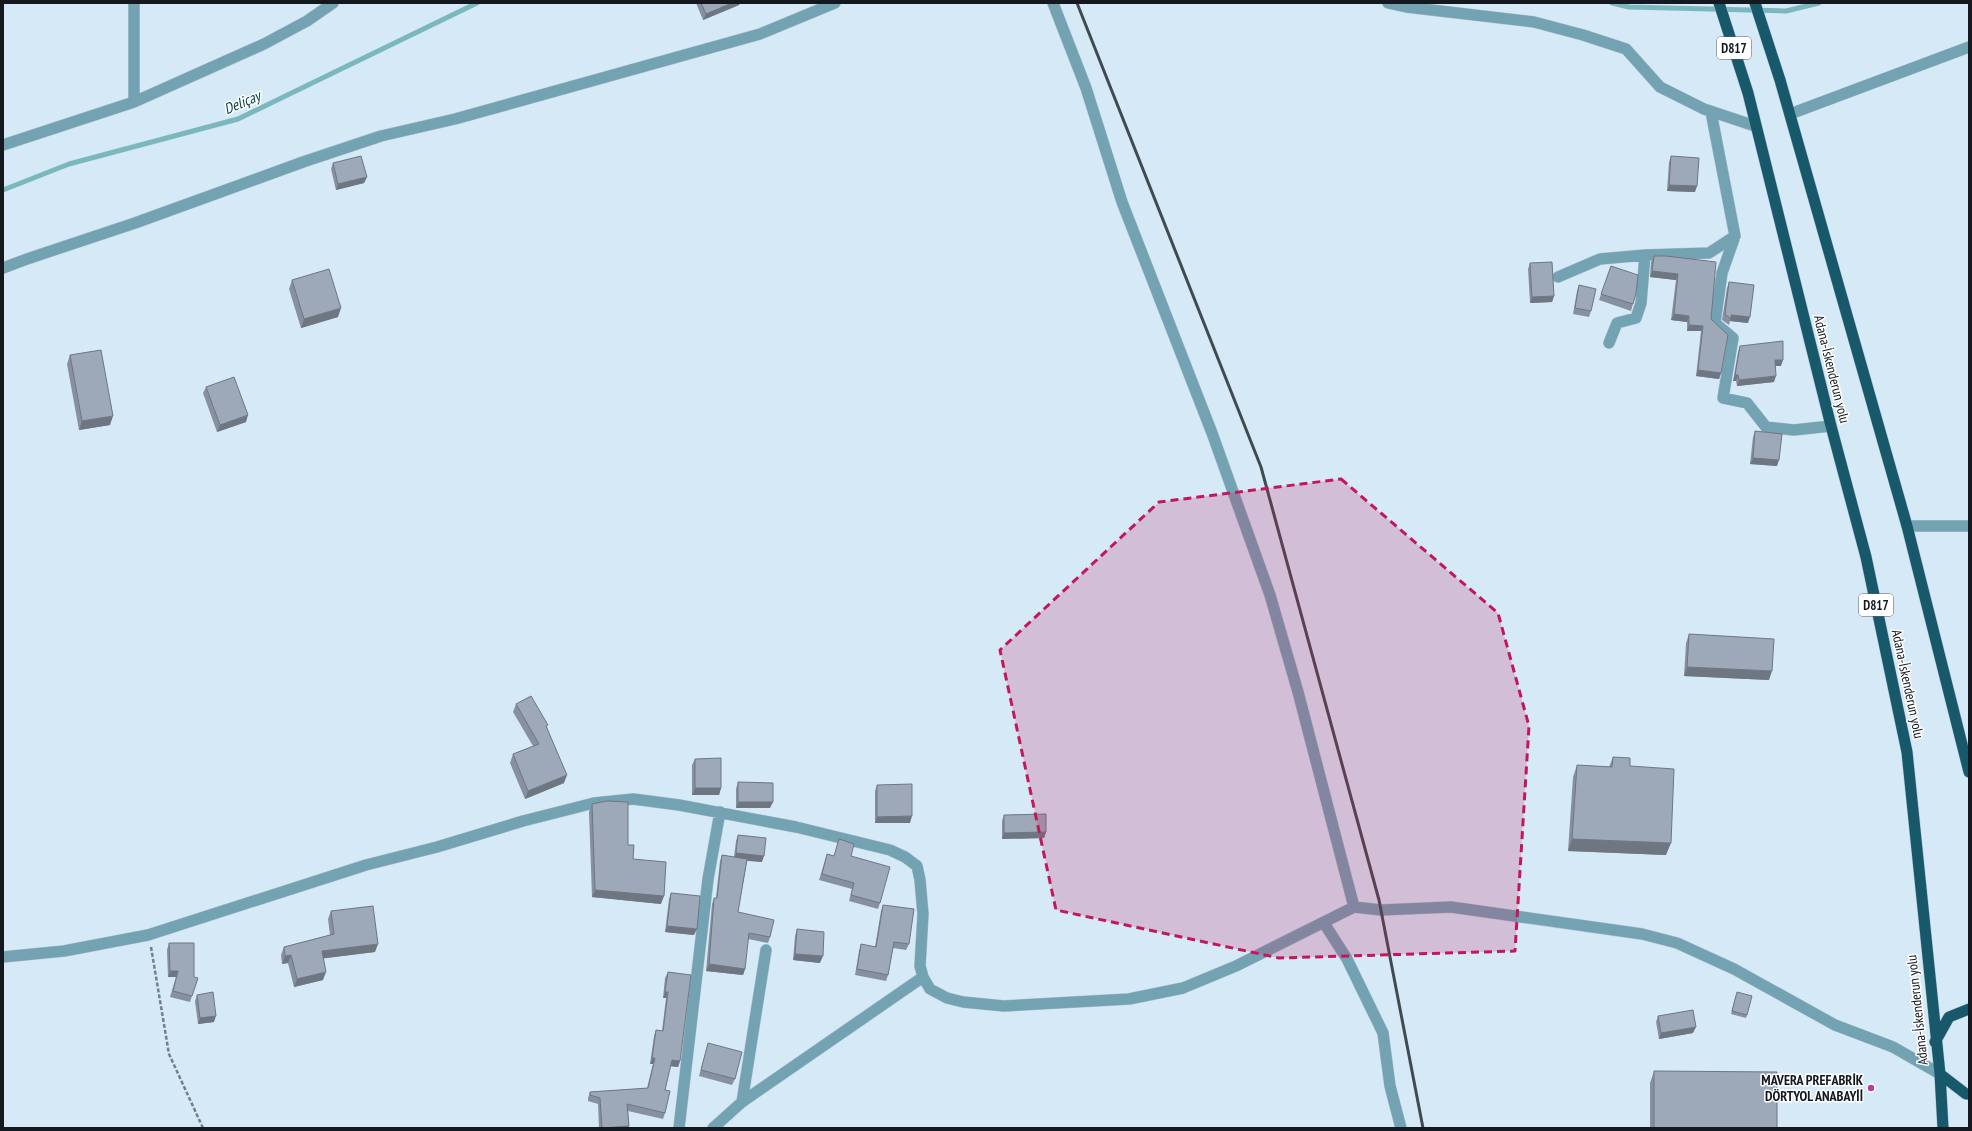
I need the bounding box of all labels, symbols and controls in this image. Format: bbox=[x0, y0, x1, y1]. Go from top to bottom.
road number: D817 bbox=[1717, 37, 1751, 59]
water label: Deliçay bbox=[221, 85, 265, 118]
street label: Adana-İskenderun yolu bbox=[1810, 313, 1854, 425]
road number: D817 bbox=[1859, 594, 1893, 616]
street label: Adana-İskenderun yolu bbox=[1888, 628, 1928, 740]
street label: Adana-İskenderun yolu bbox=[1902, 954, 1932, 1066]
place label: MAVERA PREFABRİK DÖRTYOL ANABAYİİ bbox=[1761, 1071, 1864, 1105]
marker: MAVERA PREFABRİK DÖRTYOL ANABAYİİ bbox=[1866, 1083, 1876, 1093]

